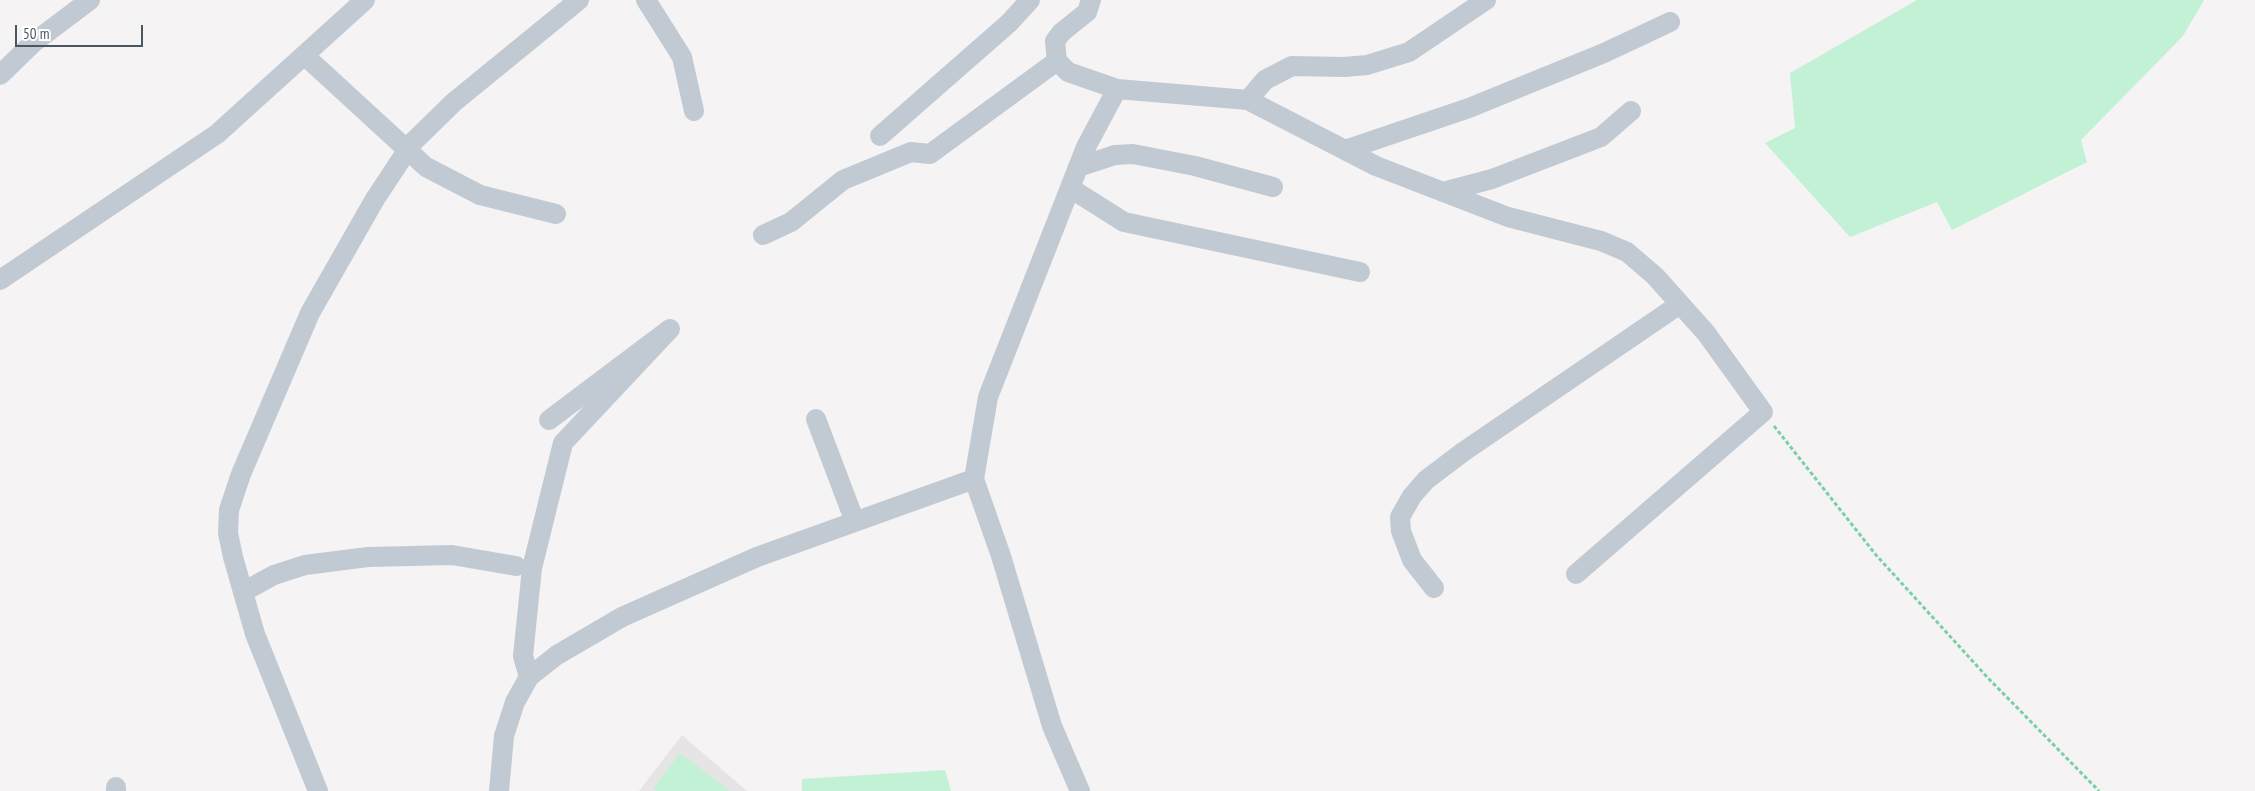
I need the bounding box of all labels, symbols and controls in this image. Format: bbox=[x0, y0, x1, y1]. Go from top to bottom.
scale bar bbox=[18, 15, 145, 47]
text: 50 m bbox=[23, 24, 49, 43]

